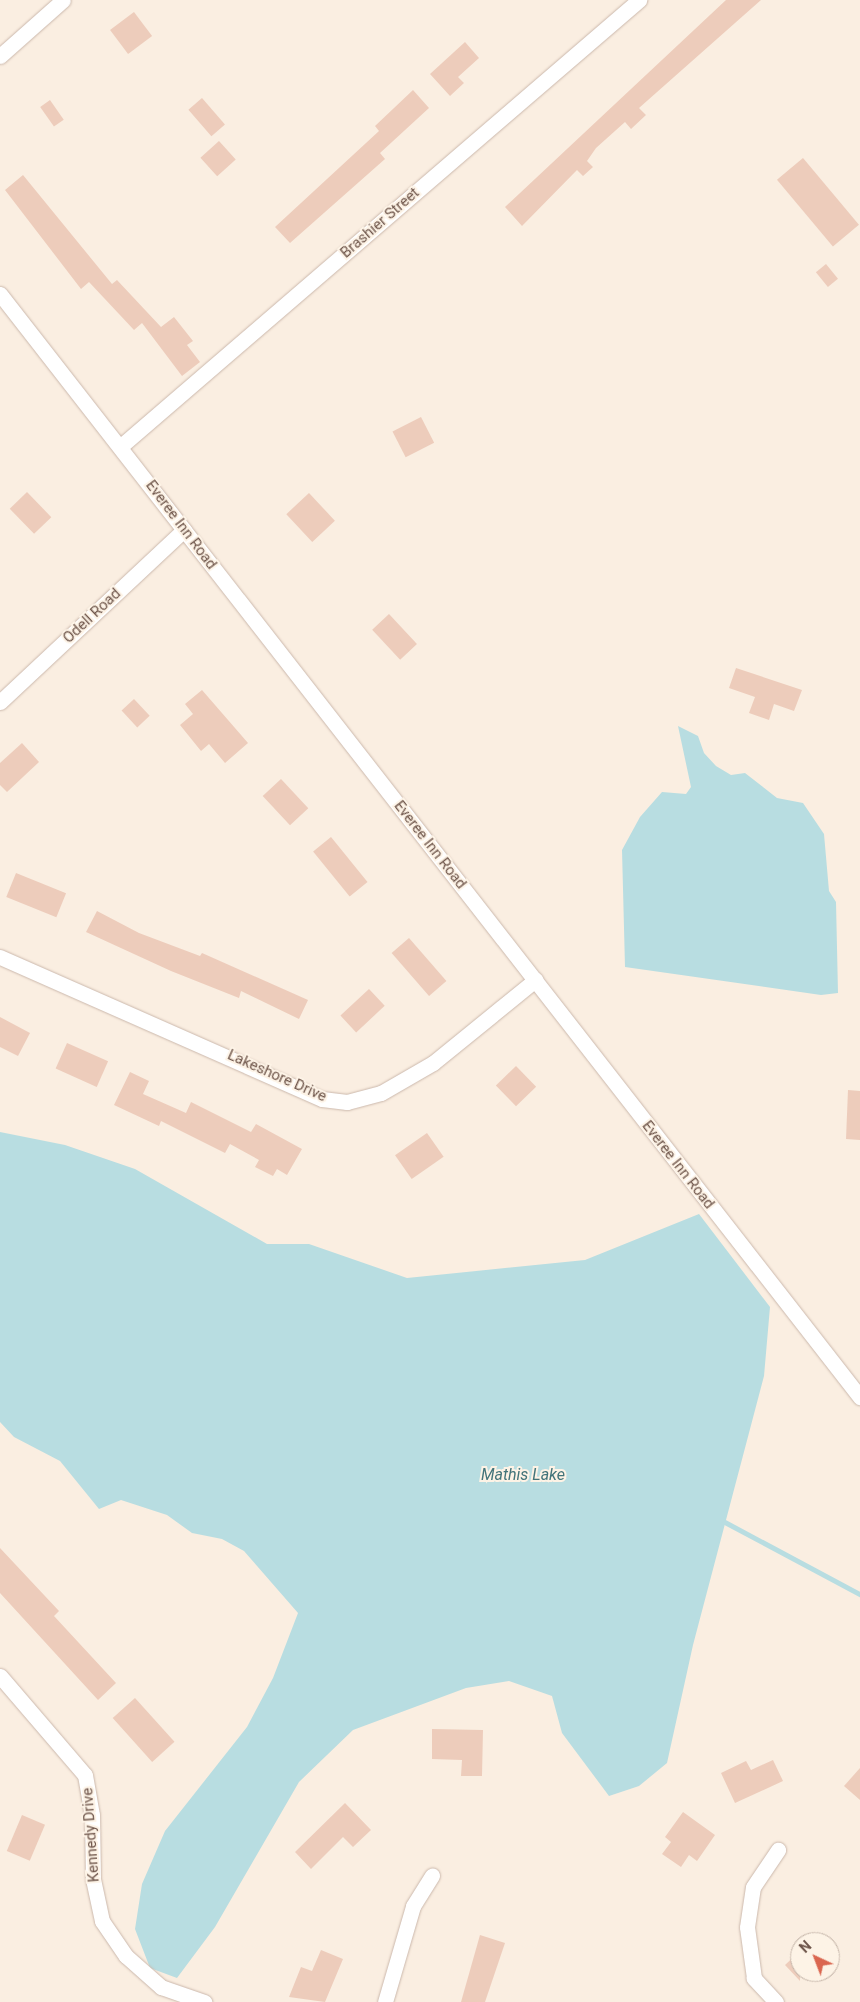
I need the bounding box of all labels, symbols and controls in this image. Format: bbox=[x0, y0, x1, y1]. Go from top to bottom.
street label: Brashier Street bbox=[337, 184, 423, 262]
street label: Everee Inn Road bbox=[142, 477, 220, 573]
street label: Odell Road bbox=[59, 585, 125, 647]
street label: Everee Inn Road bbox=[390, 797, 470, 893]
street label: Lakeshore Drive bbox=[225, 1046, 329, 1106]
street label: Everee Inn Road bbox=[638, 1117, 718, 1213]
water label: Mathis Lake bbox=[481, 1465, 565, 1485]
street label: Kennedy Drive bbox=[79, 1787, 103, 1883]
north arrow bbox=[790, 1932, 840, 1982]
text: N bbox=[796, 1938, 815, 1956]

